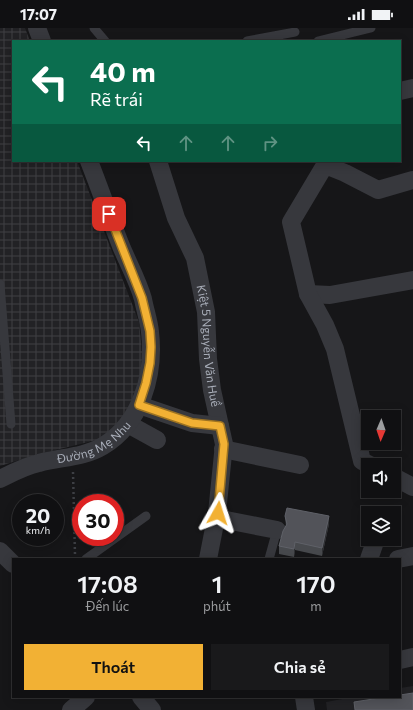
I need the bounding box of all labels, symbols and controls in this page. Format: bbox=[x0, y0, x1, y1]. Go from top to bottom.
text: 17:07 bbox=[20, 5, 57, 23]
text: 40 m bbox=[90, 54, 156, 88]
icon: left bbox=[24, 56, 76, 108]
text: Rẽ trái bbox=[90, 88, 143, 110]
icon: left bbox=[133, 132, 155, 154]
icon: ahead bbox=[175, 132, 197, 154]
icon: ahead bbox=[217, 132, 239, 154]
icon: right bbox=[259, 132, 281, 154]
pin bbox=[92, 197, 126, 231]
icon: arrive bbox=[98, 203, 120, 225]
street label: Kiệt 5 Nguyễn Văn Huề bbox=[195, 283, 224, 408]
north arrow bbox=[361, 410, 401, 450]
map controls bbox=[361, 410, 401, 546]
street label: Đường Mẹ Nhu bbox=[55, 418, 133, 465]
button: sound bbox=[361, 458, 401, 498]
position arrow bbox=[197, 492, 239, 534]
speed limit sign: 30 bbox=[72, 494, 124, 546]
text: 20 bbox=[26, 503, 50, 527]
button: layers bbox=[361, 506, 401, 546]
text: km/h bbox=[26, 524, 50, 536]
text: 17:08 bbox=[77, 569, 138, 598]
text: 1 bbox=[212, 569, 222, 598]
text: 170 bbox=[296, 569, 336, 598]
text: Đến lúc bbox=[86, 598, 129, 614]
text: phút bbox=[203, 598, 231, 614]
text: m bbox=[310, 598, 322, 614]
button: Thoát bbox=[24, 644, 203, 690]
button: Chia sẻ bbox=[211, 644, 389, 690]

